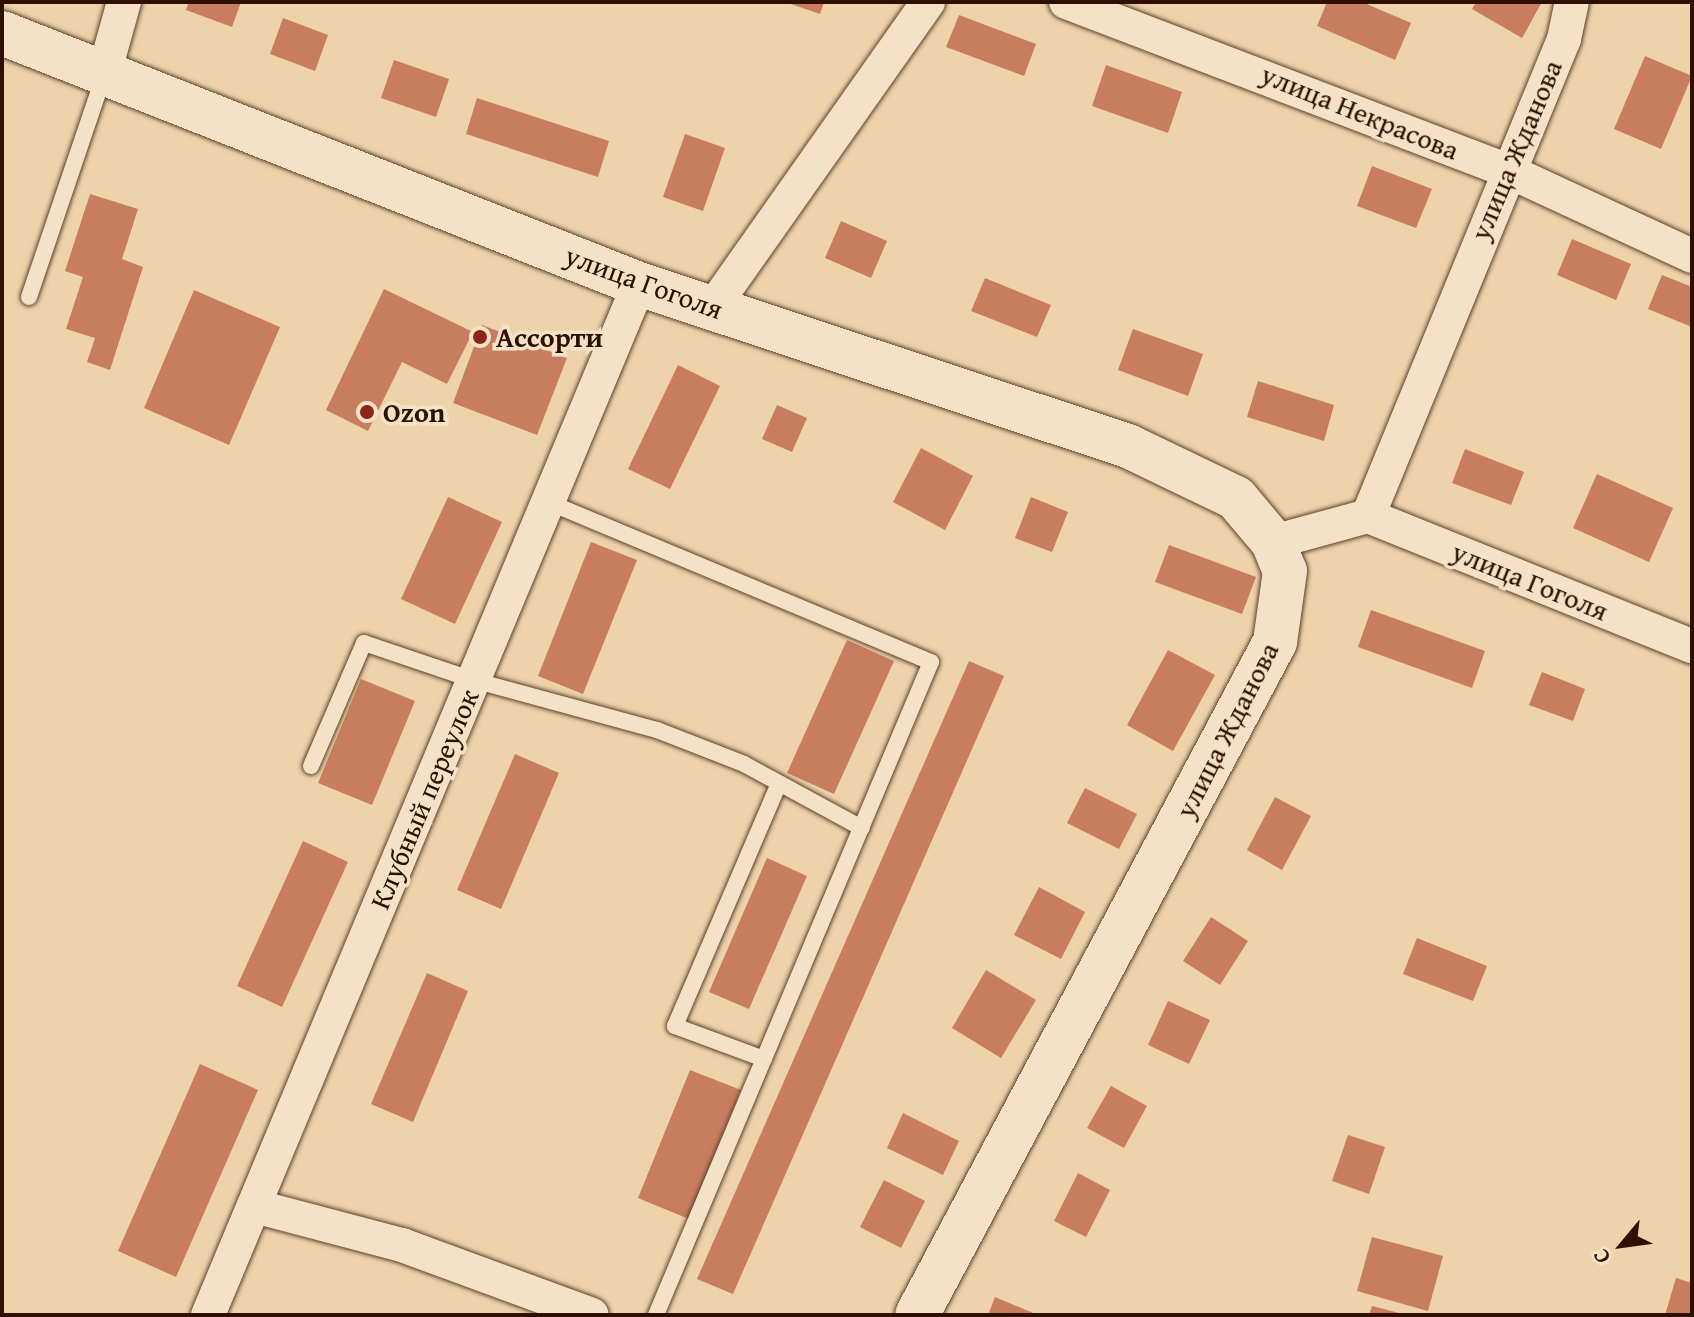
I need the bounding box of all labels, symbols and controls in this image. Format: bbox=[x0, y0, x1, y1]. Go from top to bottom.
street label: улица Жданова bbox=[1463, 55, 1569, 245]
street label: улица Некрасова bbox=[1256, 57, 1464, 167]
street label: улица Гоголя bbox=[561, 238, 727, 326]
place label: Ассорти bbox=[496, 320, 603, 354]
marker: Ассорти bbox=[471, 328, 489, 346]
place label: Ozon bbox=[383, 395, 445, 429]
marker: Ozon bbox=[358, 403, 376, 421]
street label: улица Гоголя bbox=[1447, 534, 1613, 628]
street label: улица Жданова bbox=[1168, 637, 1286, 823]
street label: Клубный переулок bbox=[362, 684, 486, 914]
north arrow bbox=[1582, 1205, 1662, 1285]
text: С bbox=[1584, 1243, 1618, 1270]

